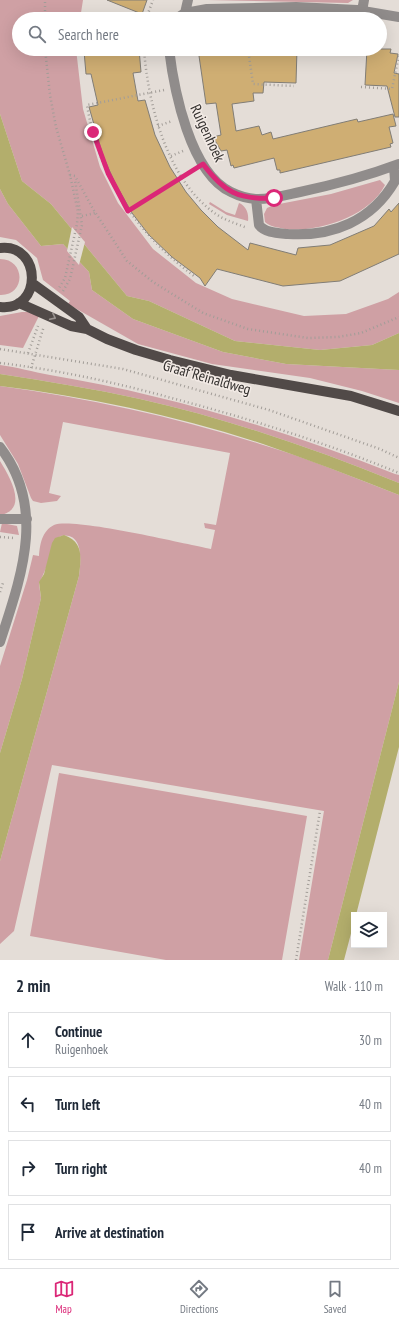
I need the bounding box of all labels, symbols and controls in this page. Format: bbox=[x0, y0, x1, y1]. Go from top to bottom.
search box bbox=[12, 12, 387, 56]
icon: search bbox=[26, 23, 48, 45]
text: Search here bbox=[58, 25, 119, 44]
street label: Ruigenhoek bbox=[186, 101, 230, 165]
route end bbox=[84, 123, 102, 141]
route start bbox=[265, 189, 283, 207]
one-way arrow bbox=[48, 312, 56, 320]
street label: Graaf Reinaldweg bbox=[161, 355, 253, 399]
map controls bbox=[351, 912, 387, 948]
button: layers bbox=[351, 912, 387, 948]
text: 2 min bbox=[16, 975, 50, 997]
text: Walk · 110 m bbox=[325, 978, 383, 995]
text: Continue bbox=[55, 1022, 102, 1041]
icon: ahead bbox=[17, 1029, 39, 1051]
text: 30 m bbox=[359, 1032, 382, 1049]
text: Ruigenhoek bbox=[55, 1041, 108, 1058]
icon: left bbox=[17, 1093, 39, 1115]
text: Turn left bbox=[55, 1095, 100, 1114]
text: 40 m bbox=[359, 1096, 382, 1113]
icon: right bbox=[17, 1157, 39, 1179]
text: Turn right bbox=[55, 1159, 107, 1178]
text: 40 m bbox=[359, 1160, 382, 1177]
icon: arrive bbox=[17, 1221, 39, 1243]
text: Arrive at destination bbox=[55, 1223, 164, 1242]
tab: Map bbox=[53, 1278, 75, 1316]
tab: Directions bbox=[180, 1278, 218, 1316]
tab: Saved bbox=[324, 1278, 346, 1316]

